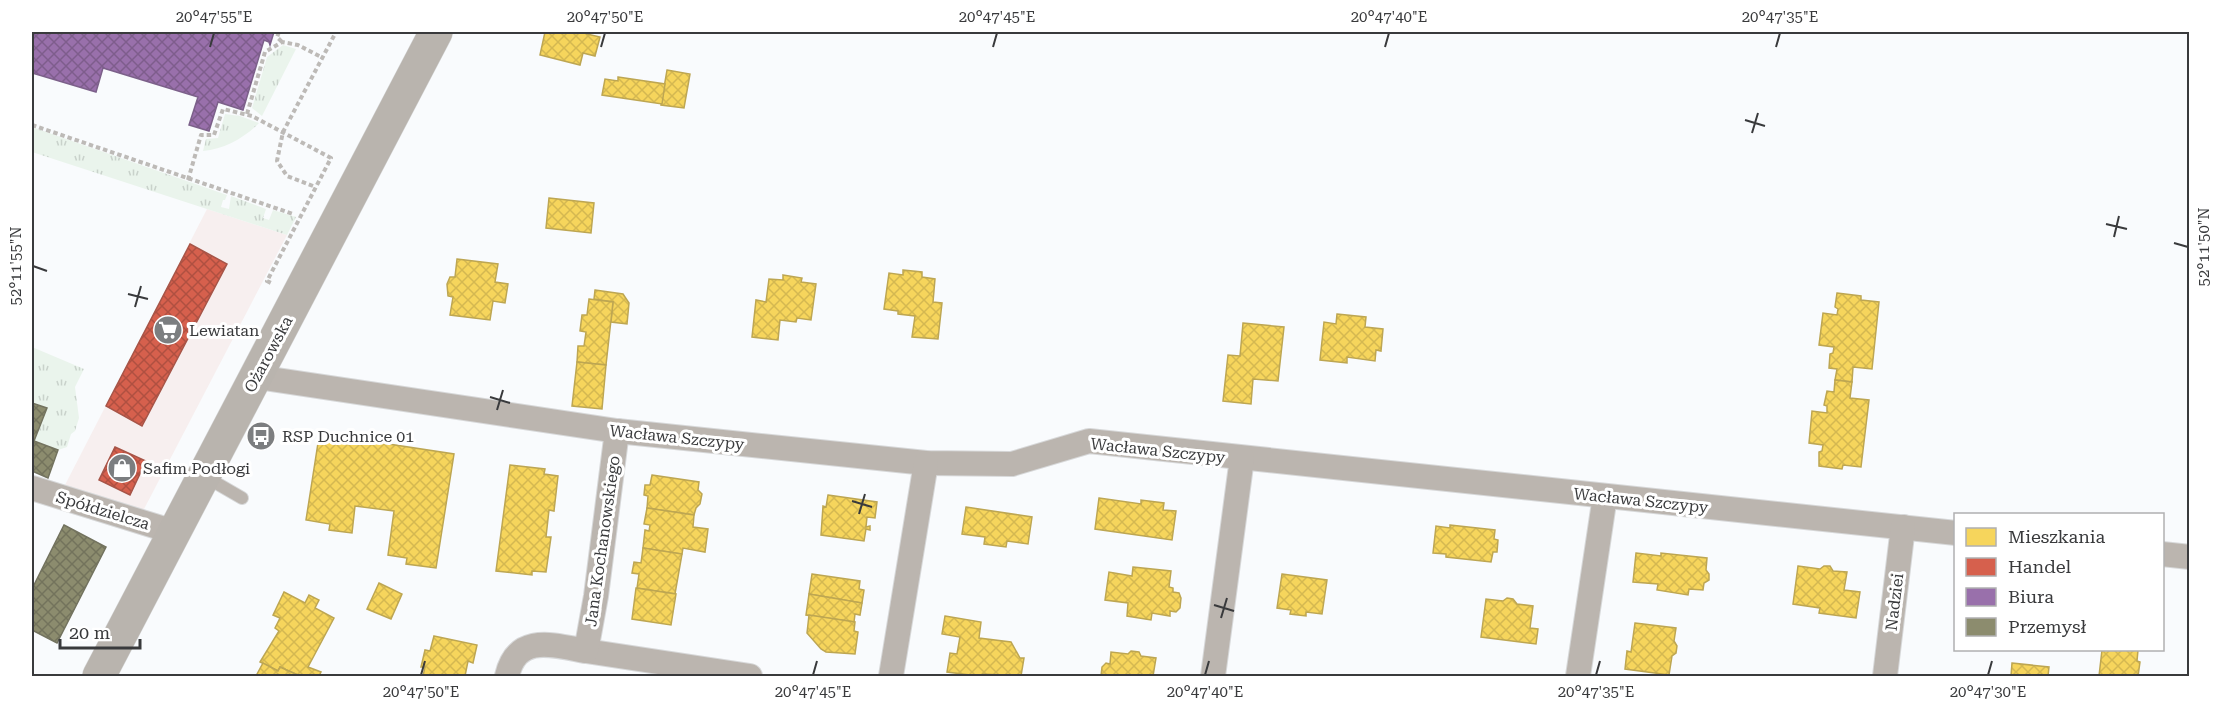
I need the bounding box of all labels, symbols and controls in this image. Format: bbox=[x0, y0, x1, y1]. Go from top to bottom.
text: 20°47'55"E bbox=[176, 8, 252, 26]
text: 20°47'50"E bbox=[567, 8, 643, 26]
text: 20°47'45"E bbox=[959, 8, 1035, 26]
text: 20°47'40"E bbox=[1351, 8, 1427, 26]
text: 20°47'35"E bbox=[1742, 8, 1818, 26]
text: 52°11'50"N bbox=[2195, 207, 2213, 287]
text: 52°11'55"N bbox=[7, 226, 25, 306]
street label: Ożarowska bbox=[240, 312, 297, 396]
supermarket icon: Lewiatan bbox=[152, 314, 184, 346]
place label: Lewiatan bbox=[189, 321, 259, 340]
bus stop icon: RSP Duchnice 01 bbox=[245, 420, 277, 452]
street label: Wacława Szczypy bbox=[609, 421, 746, 454]
place label: RSP Duchnice 01 bbox=[282, 427, 414, 446]
street label: Wacława Szczypy bbox=[1090, 434, 1227, 467]
shop icon: Safim Podłogi bbox=[106, 452, 138, 484]
street label: Jana Kochanowskiego bbox=[581, 454, 624, 628]
place label: Safim Podłogi bbox=[143, 459, 250, 478]
street label: Wacława Szczypy bbox=[1573, 484, 1710, 517]
street label: Spółdzielcza bbox=[54, 487, 152, 534]
legend bbox=[1954, 513, 2164, 651]
text: Mieszkania bbox=[2008, 526, 2105, 547]
text: Handel bbox=[2008, 556, 2071, 577]
street label: Nadziei bbox=[1882, 572, 1907, 632]
text: Biura bbox=[2008, 586, 2054, 607]
scale bar bbox=[60, 612, 140, 650]
text: Przemysł bbox=[2008, 616, 2087, 637]
text: 20 m bbox=[69, 622, 110, 643]
text: 20°47'50"E bbox=[383, 683, 459, 701]
text: 20°47'45"E bbox=[775, 683, 851, 701]
text: 20°47'40"E bbox=[1167, 683, 1243, 701]
text: 20°47'35"E bbox=[1558, 683, 1634, 701]
text: 20°47'30"E bbox=[1950, 683, 2026, 701]

